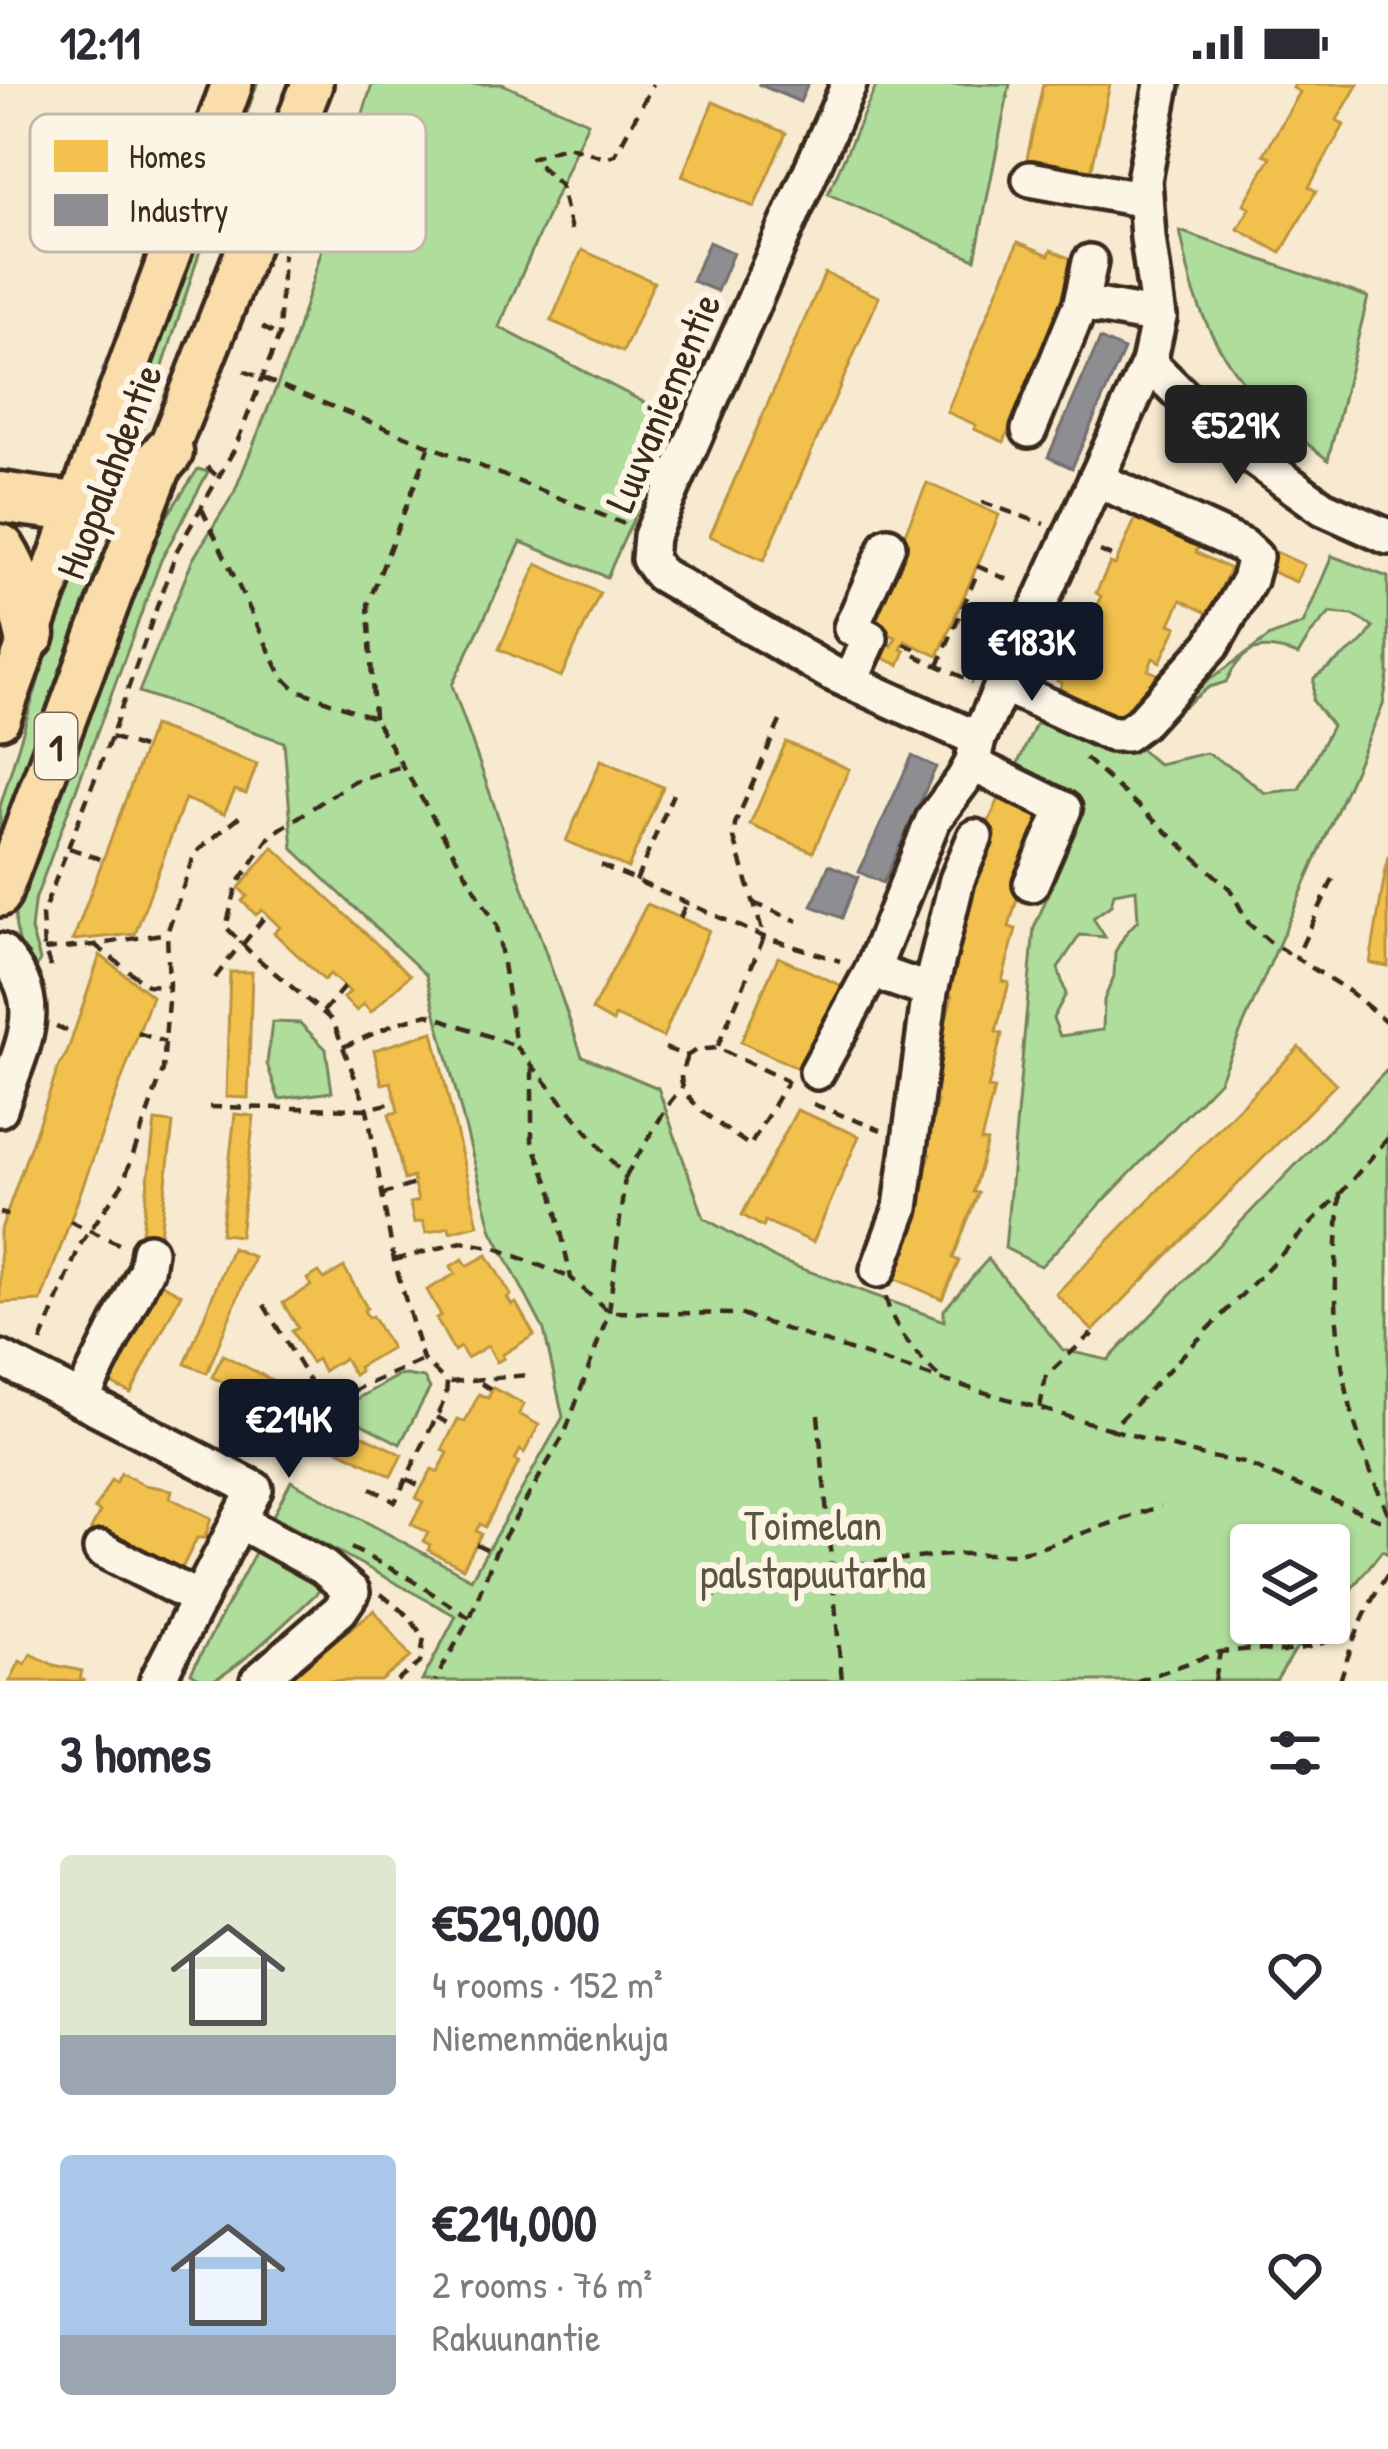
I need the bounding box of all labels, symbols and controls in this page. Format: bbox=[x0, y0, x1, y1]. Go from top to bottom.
text: 12:11 bbox=[60, 12, 141, 73]
legend bbox=[30, 114, 426, 252]
text: Homes bbox=[129, 134, 206, 178]
text: Industry bbox=[129, 188, 229, 233]
street label: Luuvaniementie bbox=[590, 284, 734, 520]
street label: Huopalahdentie bbox=[41, 355, 175, 587]
pin: €529K bbox=[1152, 385, 1320, 487]
text: €529K bbox=[1192, 397, 1280, 450]
pin: €183K bbox=[948, 602, 1116, 704]
text: €183K bbox=[988, 614, 1076, 667]
road number: 1 bbox=[35, 713, 77, 779]
pin: €214K bbox=[205, 1379, 373, 1481]
text: €214K bbox=[246, 1391, 332, 1444]
park label: Toimelan palstapuutarha bbox=[700, 1496, 926, 1601]
map controls bbox=[1230, 1524, 1350, 1644]
button: layers bbox=[1230, 1524, 1350, 1644]
text: 3 homes bbox=[60, 1719, 211, 1788]
icon: filters bbox=[1262, 1720, 1328, 1786]
text: €529,000 bbox=[432, 1888, 600, 1957]
icon: home bbox=[156, 1903, 300, 2047]
icon: heart bbox=[1262, 1942, 1328, 2008]
text: 4 rooms · 152 m² bbox=[432, 1957, 663, 2010]
text: Niemenmäenkuja bbox=[432, 2010, 668, 2063]
text: €214,000 bbox=[432, 2188, 597, 2257]
icon: home bbox=[156, 2203, 300, 2347]
icon: heart bbox=[1262, 2242, 1328, 2308]
text: 2 rooms · 76 m² bbox=[432, 2257, 652, 2310]
text: Rakuunantie bbox=[432, 2310, 601, 2363]

